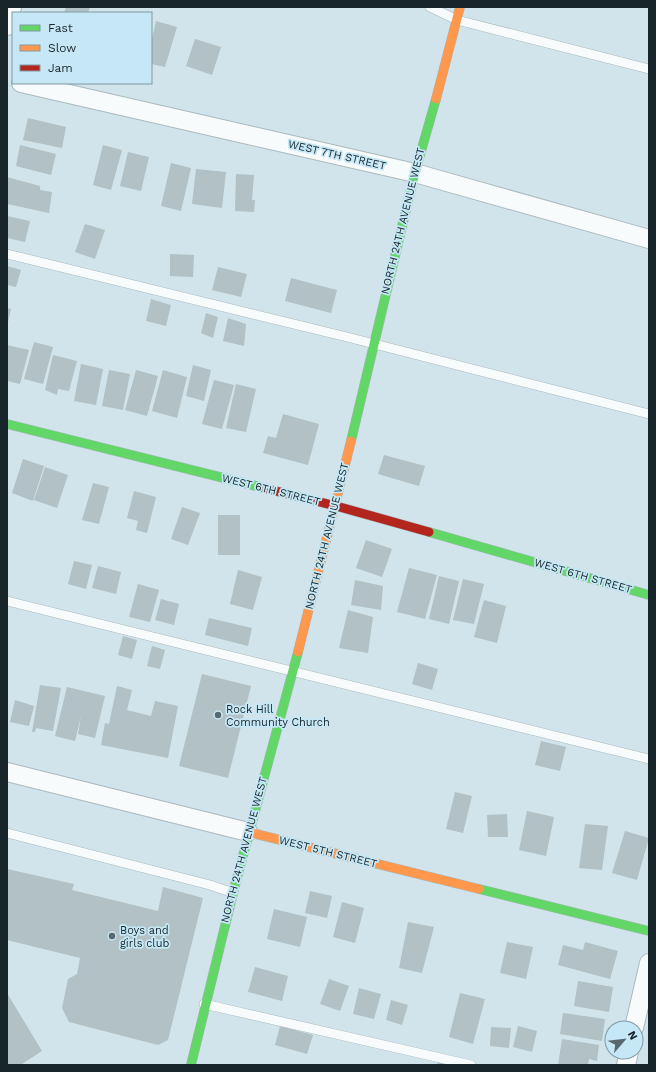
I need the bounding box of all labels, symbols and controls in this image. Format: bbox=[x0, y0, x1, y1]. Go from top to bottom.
legend bbox=[12, 12, 152, 84]
text: Fast bbox=[48, 21, 73, 35]
text: Slow bbox=[48, 41, 76, 55]
text: Jam bbox=[48, 61, 73, 75]
street label: WEST 7TH STREET bbox=[287, 137, 388, 173]
street label: NORTH 24TH AVENUE WEST bbox=[378, 146, 428, 296]
street label: NORTH 24TH AVENUE WEST bbox=[302, 461, 352, 611]
street label: WEST 6TH STREET bbox=[220, 471, 322, 509]
street label: WEST 6TH STREET bbox=[533, 556, 634, 596]
place label: Rock Hill Community Church bbox=[226, 703, 330, 729]
marker: Rock Hill Community Church bbox=[213, 710, 223, 720]
street label: NORTH 24TH AVENUE WEST bbox=[218, 775, 270, 924]
street label: WEST 5TH STREET bbox=[278, 834, 379, 871]
place label: Boys and girls club bbox=[120, 924, 169, 950]
marker: Boys and girls club bbox=[107, 931, 117, 941]
north arrow bbox=[604, 1020, 644, 1060]
text: N bbox=[625, 1029, 640, 1042]

